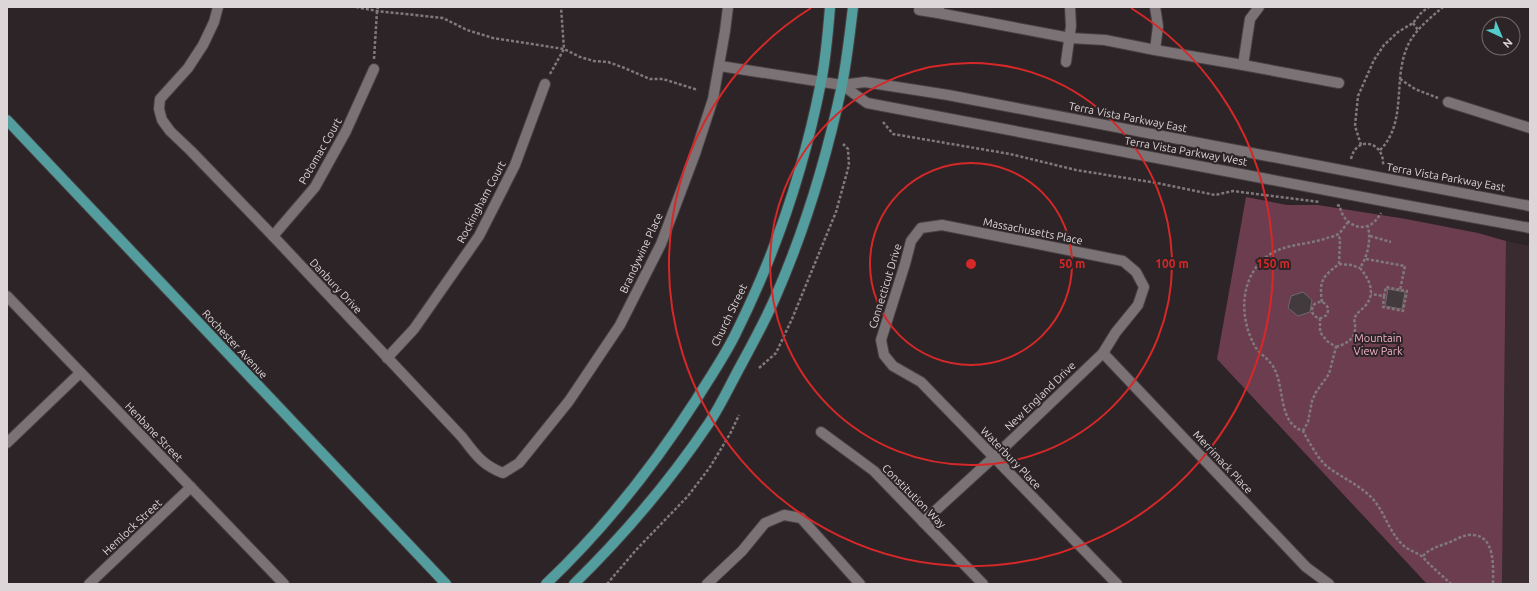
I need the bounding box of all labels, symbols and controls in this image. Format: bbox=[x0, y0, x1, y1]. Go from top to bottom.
north arrow bbox=[1481, 16, 1521, 56]
text: N bbox=[1501, 36, 1515, 50]
street label: Terra Vista Parkway East bbox=[1068, 100, 1189, 134]
street label: Potomac Court bbox=[296, 115, 344, 186]
street label: Terra Vista Parkway West bbox=[1124, 134, 1249, 168]
street label: Rockingham Court bbox=[454, 158, 508, 245]
street label: Terra Vista Parkway East bbox=[1386, 161, 1507, 193]
street label: Brandywine Place bbox=[617, 211, 665, 295]
street label: Massachusetts Place bbox=[982, 215, 1084, 247]
street label: Connecticut Drive bbox=[866, 242, 904, 330]
street label: Danbury Drive bbox=[308, 256, 364, 316]
centre of rings bbox=[964, 257, 978, 271]
text: 50 m bbox=[1059, 257, 1085, 270]
text: 100 m bbox=[1155, 257, 1189, 270]
text: 150 m bbox=[1256, 257, 1290, 270]
street label: Church Street bbox=[709, 281, 750, 348]
street label: Rochester Avenue bbox=[200, 307, 270, 381]
park label: Mountain View Park bbox=[1354, 332, 1403, 357]
street label: New England Drive bbox=[1002, 359, 1078, 433]
street label: Henbane Street bbox=[123, 400, 186, 465]
street label: Waterbury Place bbox=[978, 425, 1044, 491]
street label: Merrimack Place bbox=[1191, 428, 1255, 496]
street label: Constitution Way bbox=[880, 462, 949, 531]
street label: Hemlock Street bbox=[100, 496, 165, 557]

